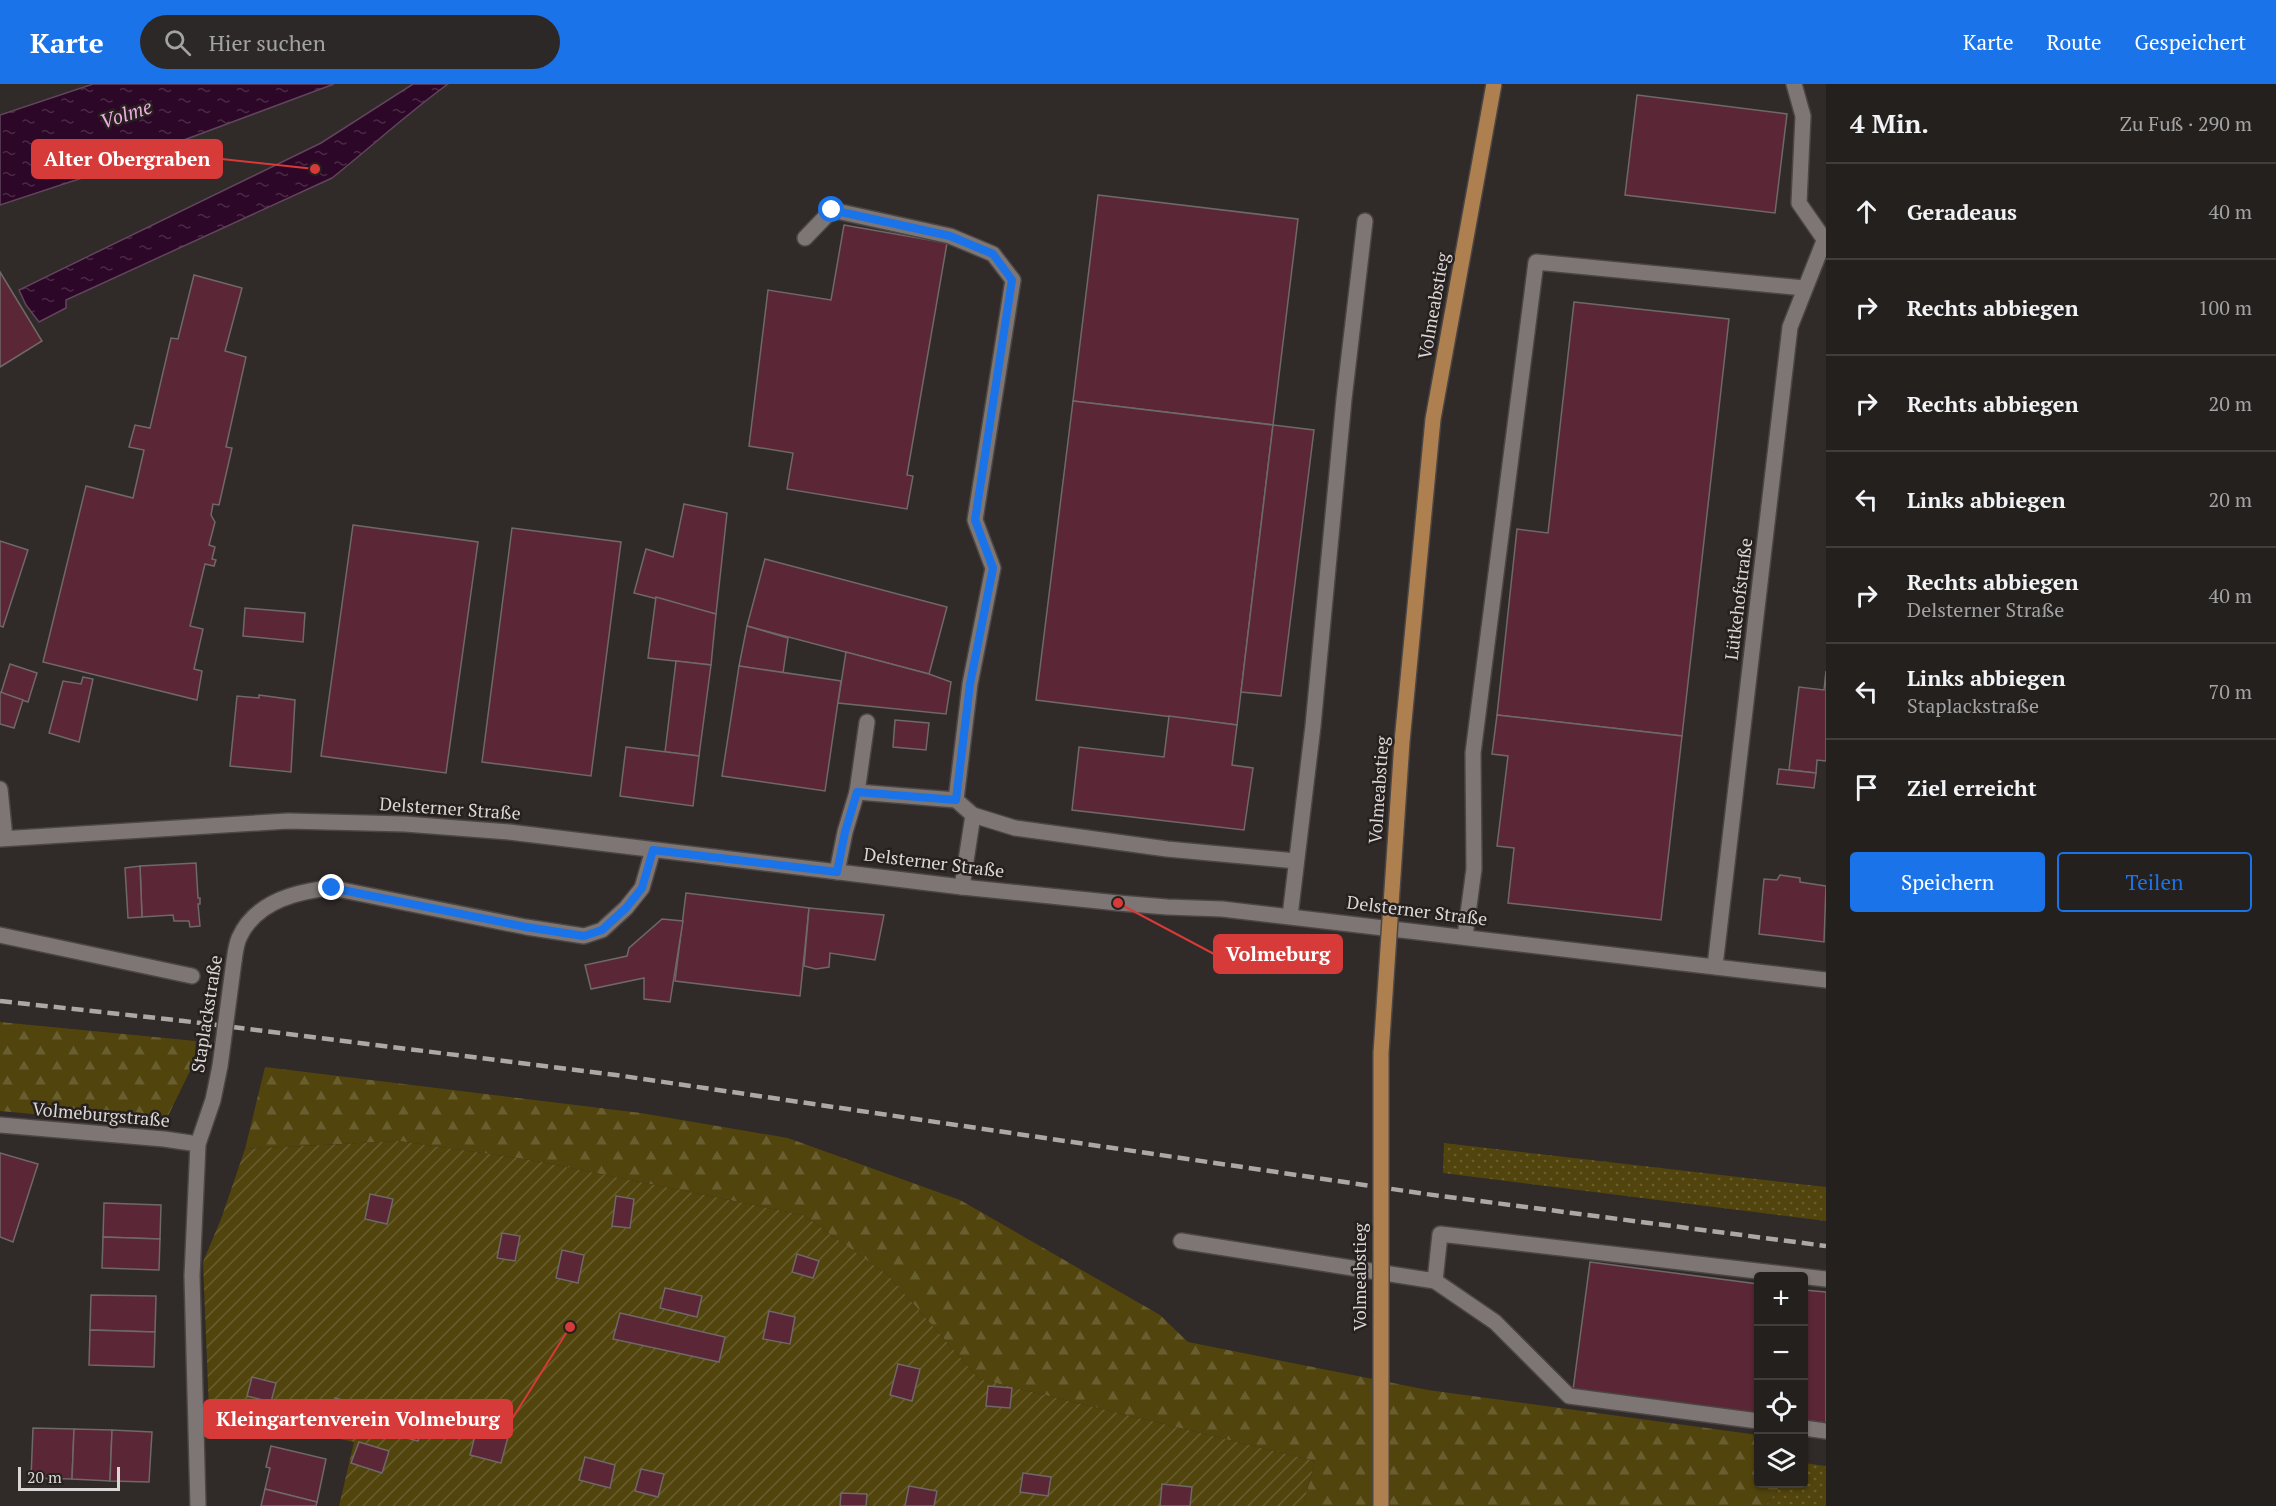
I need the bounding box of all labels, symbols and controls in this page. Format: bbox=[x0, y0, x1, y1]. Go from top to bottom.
search box bbox=[140, 15, 560, 69]
text: Karte bbox=[30, 24, 104, 61]
icon: search bbox=[161, 26, 194, 59]
text: Hier suchen bbox=[209, 28, 326, 57]
text: Karte bbox=[1963, 28, 2014, 56]
text: Route bbox=[2047, 28, 2102, 56]
text: Gespeichert bbox=[2135, 28, 2246, 56]
water label: Volme bbox=[96, 92, 155, 135]
text: 4 Min. bbox=[1850, 106, 1929, 140]
text: Zu Fuß · 290 m bbox=[2120, 110, 2252, 137]
callout: Alter Obergraben bbox=[32, 140, 222, 178]
text: Alter Obergraben bbox=[44, 145, 210, 172]
icon: ahead bbox=[1850, 195, 1883, 228]
route start bbox=[818, 196, 844, 222]
text: Geradeaus bbox=[1907, 197, 2017, 226]
text: 40 m bbox=[2209, 198, 2252, 225]
street label: Volmeabstieg bbox=[1412, 250, 1454, 361]
icon: right bbox=[1850, 291, 1883, 324]
text: Rechts abbiegen bbox=[1907, 293, 2079, 322]
text: 100 m bbox=[2198, 294, 2252, 321]
icon: right bbox=[1850, 387, 1883, 420]
text: Rechts abbiegen bbox=[1907, 389, 2079, 418]
text: 20 m bbox=[2209, 390, 2252, 417]
icon: left bbox=[1850, 483, 1883, 516]
text: Links abbiegen bbox=[1907, 485, 2066, 514]
text: 20 m bbox=[2209, 486, 2252, 513]
street label: Lütkehofstraße bbox=[1719, 537, 1757, 661]
text: Rechts abbiegen bbox=[1907, 567, 2079, 596]
icon: right bbox=[1850, 579, 1883, 612]
text: 40 m bbox=[2209, 582, 2252, 609]
text: Delsterner Straße bbox=[1907, 596, 2064, 623]
text: Links abbiegen bbox=[1907, 663, 2066, 692]
icon: left bbox=[1850, 675, 1883, 708]
text: 70 m bbox=[2209, 678, 2252, 705]
text: Staplackstraße bbox=[1907, 692, 2039, 719]
street label: Volmeabstieg bbox=[1362, 735, 1394, 845]
icon: arrive bbox=[1850, 771, 1883, 804]
text: Ziel erreicht bbox=[1907, 773, 2037, 802]
street label: Delsterner Straße bbox=[379, 791, 522, 825]
street label: Delsterner Straße bbox=[862, 841, 1006, 883]
button: Speichern bbox=[1850, 852, 2045, 912]
button: Teilen bbox=[2057, 852, 2252, 912]
route end bbox=[318, 874, 344, 900]
street label: Delsterner Straße bbox=[1345, 889, 1489, 931]
callout: Volmeburg bbox=[1214, 935, 1342, 973]
text: Volmeburg bbox=[1226, 940, 1331, 967]
street label: Staplackstraße bbox=[185, 953, 227, 1074]
street label: Volmeburgstraße bbox=[31, 1096, 171, 1132]
street label: Volmeabstieg bbox=[1347, 1222, 1371, 1331]
map controls bbox=[1754, 1272, 1808, 1488]
button: + bbox=[1754, 1272, 1808, 1326]
button: − bbox=[1754, 1326, 1808, 1380]
button: locate bbox=[1754, 1380, 1808, 1434]
callout: Kleingartenverein Volmeburg bbox=[204, 1400, 512, 1438]
text: Kleingartenverein Volmeburg bbox=[216, 1405, 500, 1432]
button: layers bbox=[1754, 1434, 1808, 1488]
scale bar bbox=[18, 1464, 120, 1492]
text: 20 m bbox=[27, 1466, 62, 1488]

